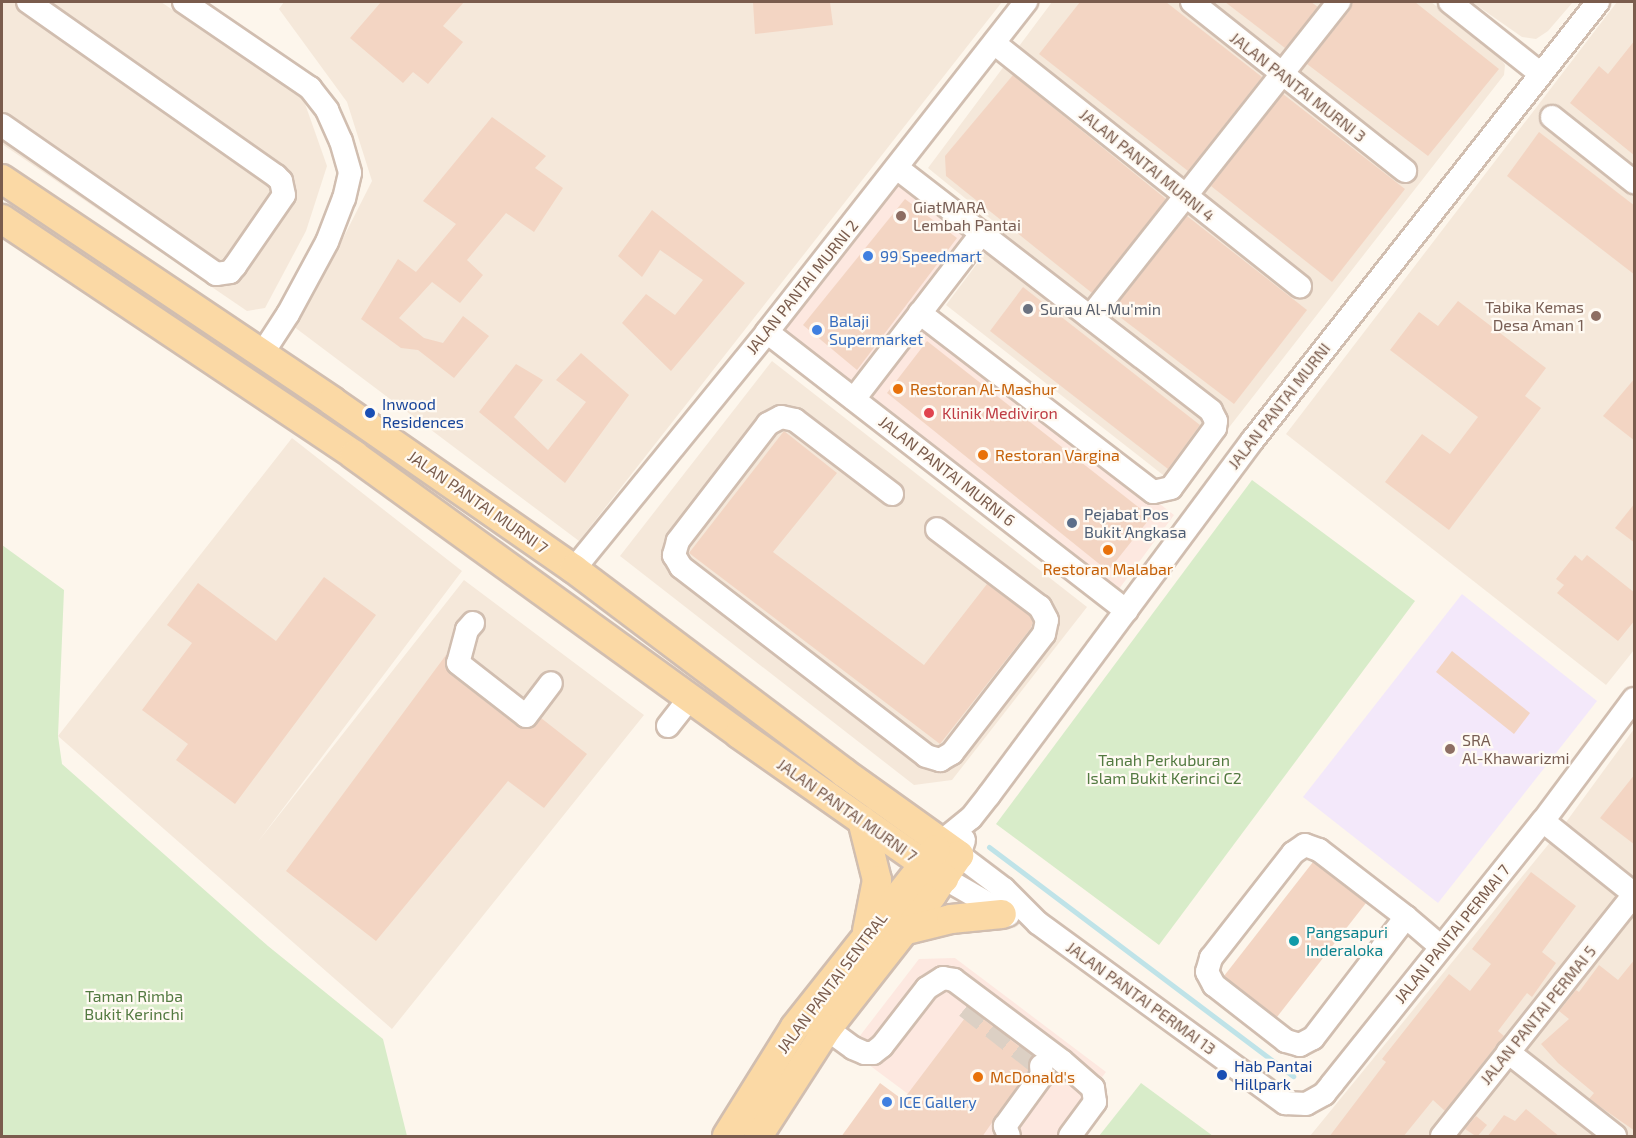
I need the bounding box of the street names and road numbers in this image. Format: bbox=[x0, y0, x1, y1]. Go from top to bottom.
street label: JALAN PANTAI MURNI 3 bbox=[1226, 28, 1370, 146]
street label: JALAN PANTAI MURNI 4 bbox=[1076, 105, 1218, 225]
street label: JALAN PANTAI MURNI 2 bbox=[742, 216, 862, 358]
street label: JALAN PANTAI MURNI bbox=[1224, 339, 1334, 473]
street label: JALAN PANTAI MURNI 6 bbox=[875, 412, 1019, 530]
street label: JALAN PANTAI MURNI 7 bbox=[404, 446, 552, 558]
street label: JALAN PANTAI MURNI 7 bbox=[773, 754, 921, 866]
street label: JALAN PANTAI PERMAI 7 bbox=[1390, 861, 1514, 1007]
street label: JALAN PANTAI SENTRAL bbox=[773, 909, 891, 1057]
street label: JALAN PANTAI PERMAI 13 bbox=[1063, 937, 1219, 1059]
street label: JALAN PANTAI PERMAI 5 bbox=[1476, 942, 1600, 1088]

